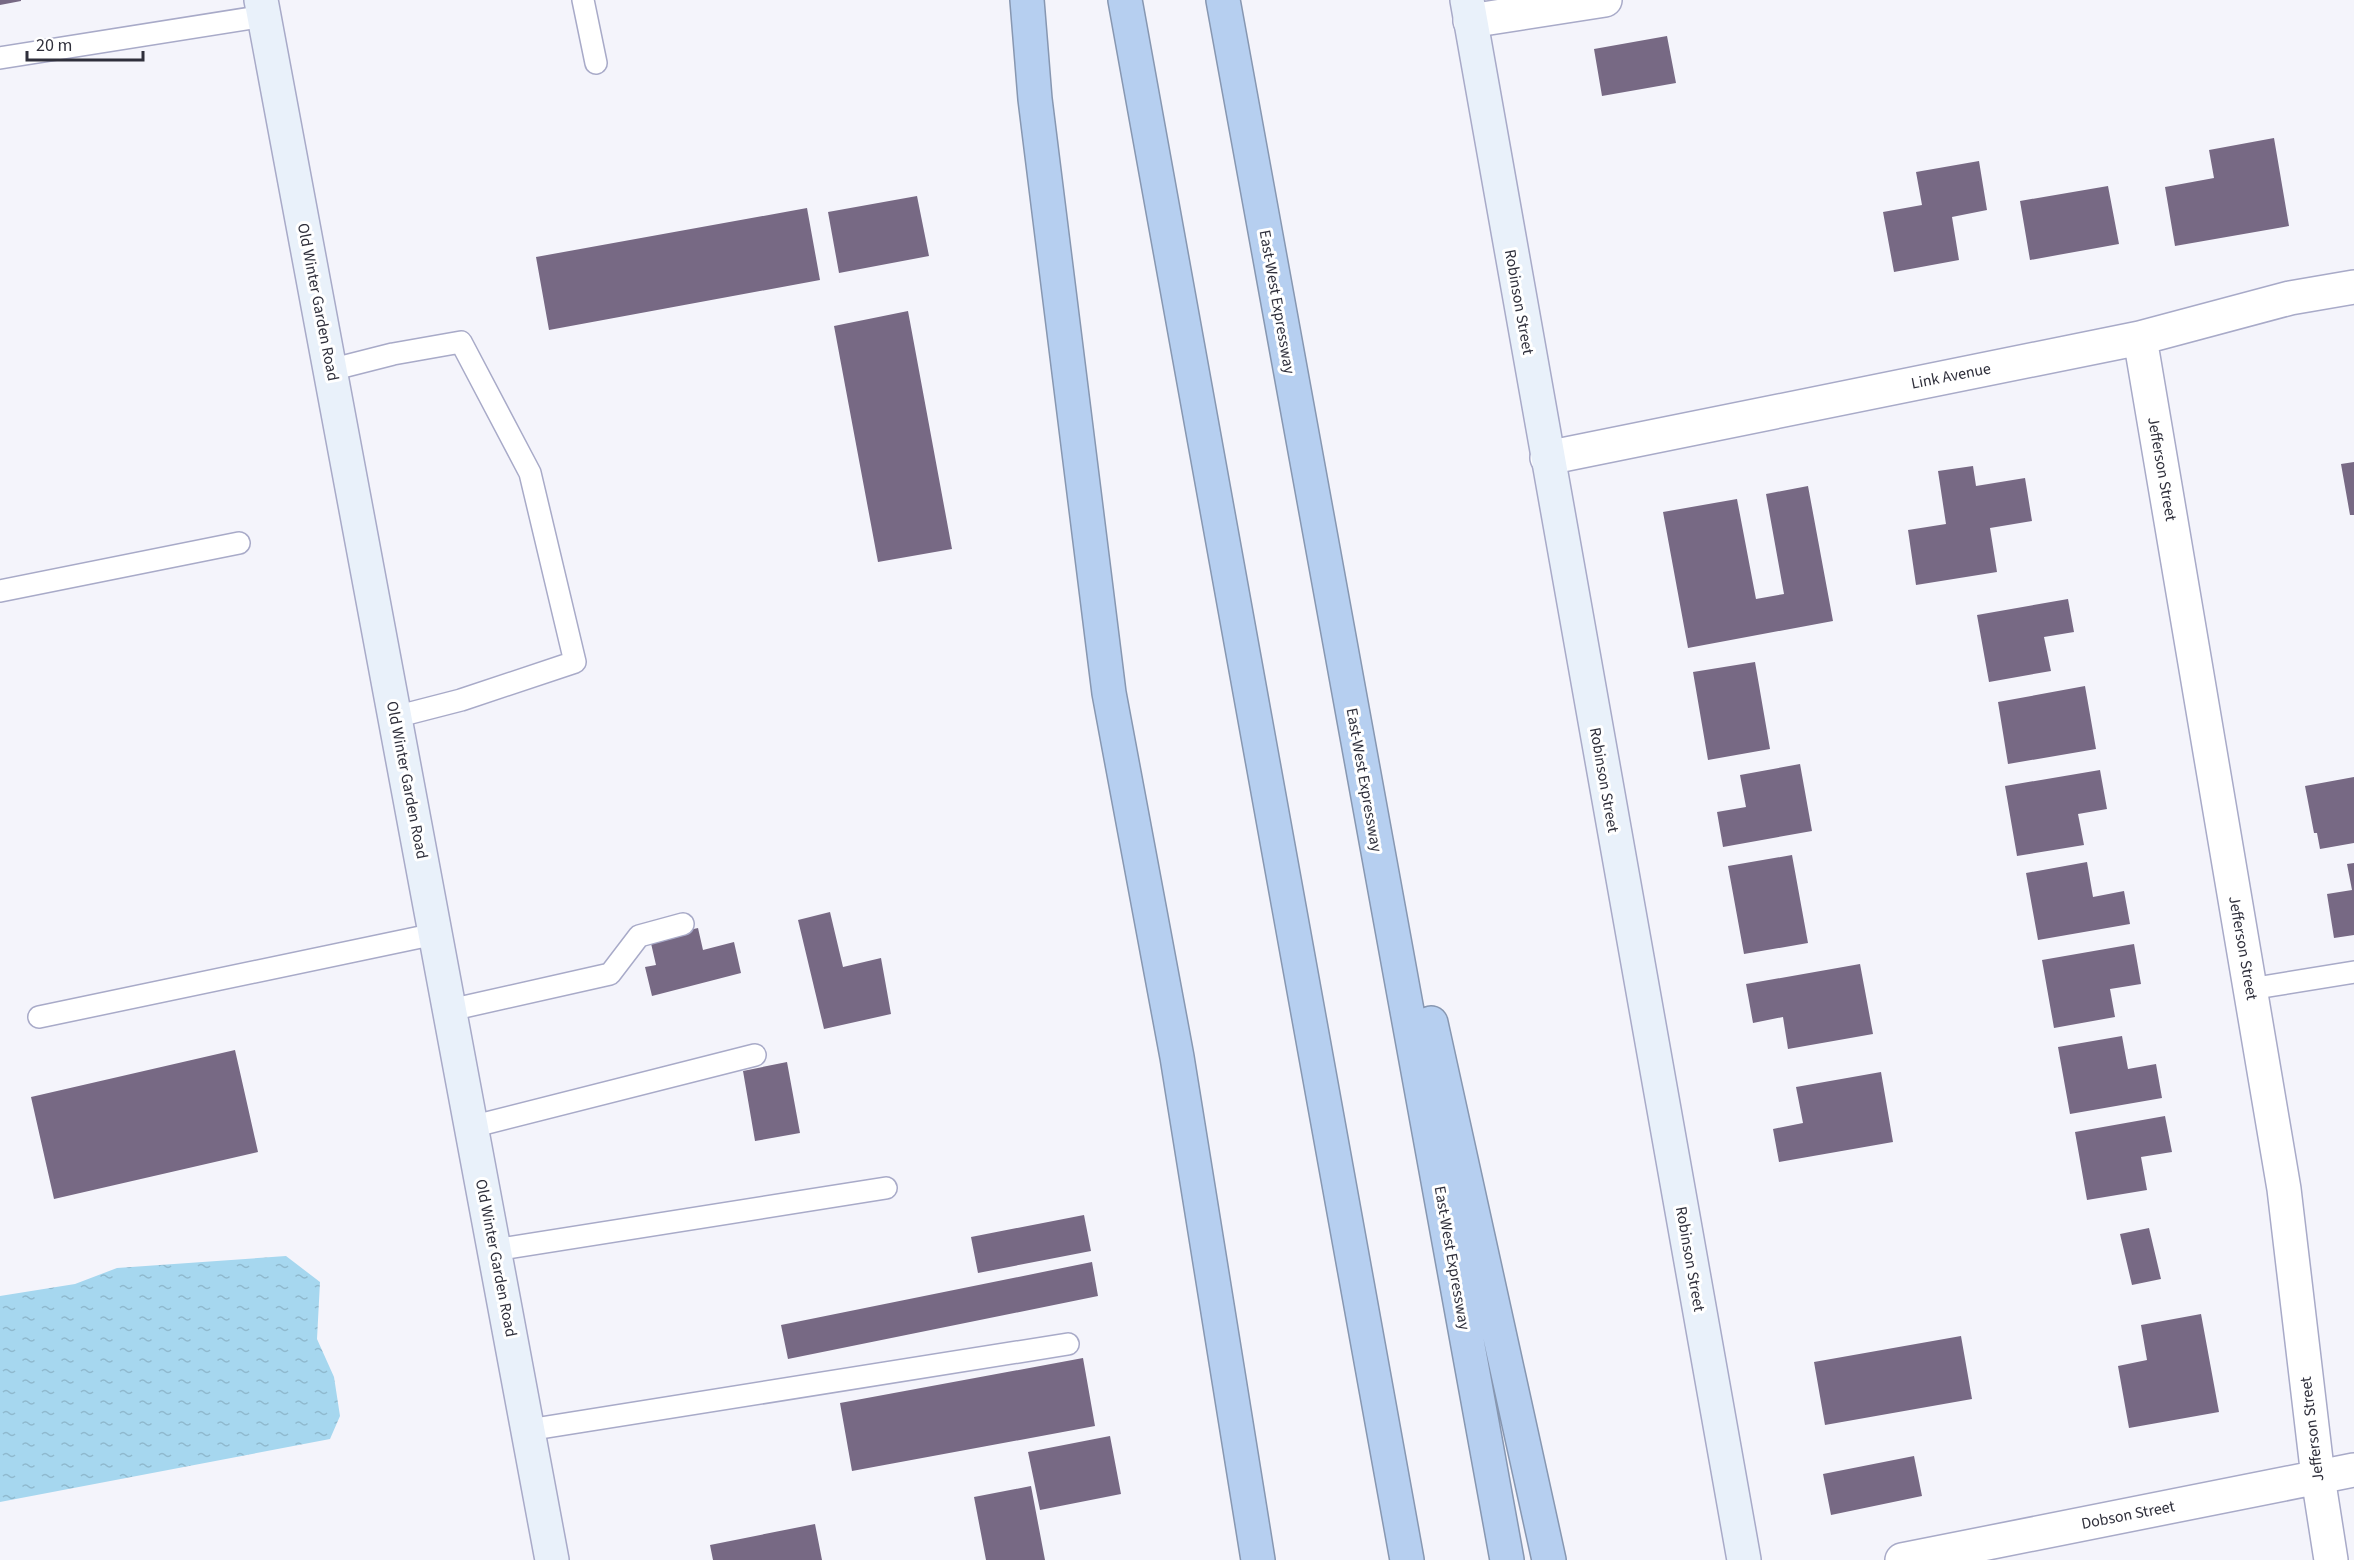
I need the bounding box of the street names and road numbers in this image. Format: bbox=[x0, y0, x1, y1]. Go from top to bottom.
street label: Old Winter Garden Road bbox=[292, 221, 344, 383]
street label: East-West Expressway bbox=[1254, 228, 1301, 376]
street label: Robinson Street bbox=[1499, 248, 1539, 357]
street label: Link Avenue bbox=[1909, 357, 1993, 395]
street label: Jefferson Street bbox=[2142, 415, 2182, 523]
street label: Old Winter Garden Road bbox=[381, 699, 433, 861]
street label: East-West Expressway bbox=[1341, 706, 1388, 854]
street label: Robinson Street bbox=[1584, 726, 1624, 835]
street label: Jefferson Street bbox=[2223, 894, 2263, 1002]
street label: Old Winter Garden Road bbox=[470, 1177, 522, 1339]
street label: East-West Expressway bbox=[1429, 1184, 1476, 1332]
street label: Robinson Street bbox=[1670, 1205, 1710, 1314]
street label: Jefferson Street bbox=[2295, 1375, 2329, 1483]
street label: Dobson Street bbox=[2079, 1495, 2177, 1535]

